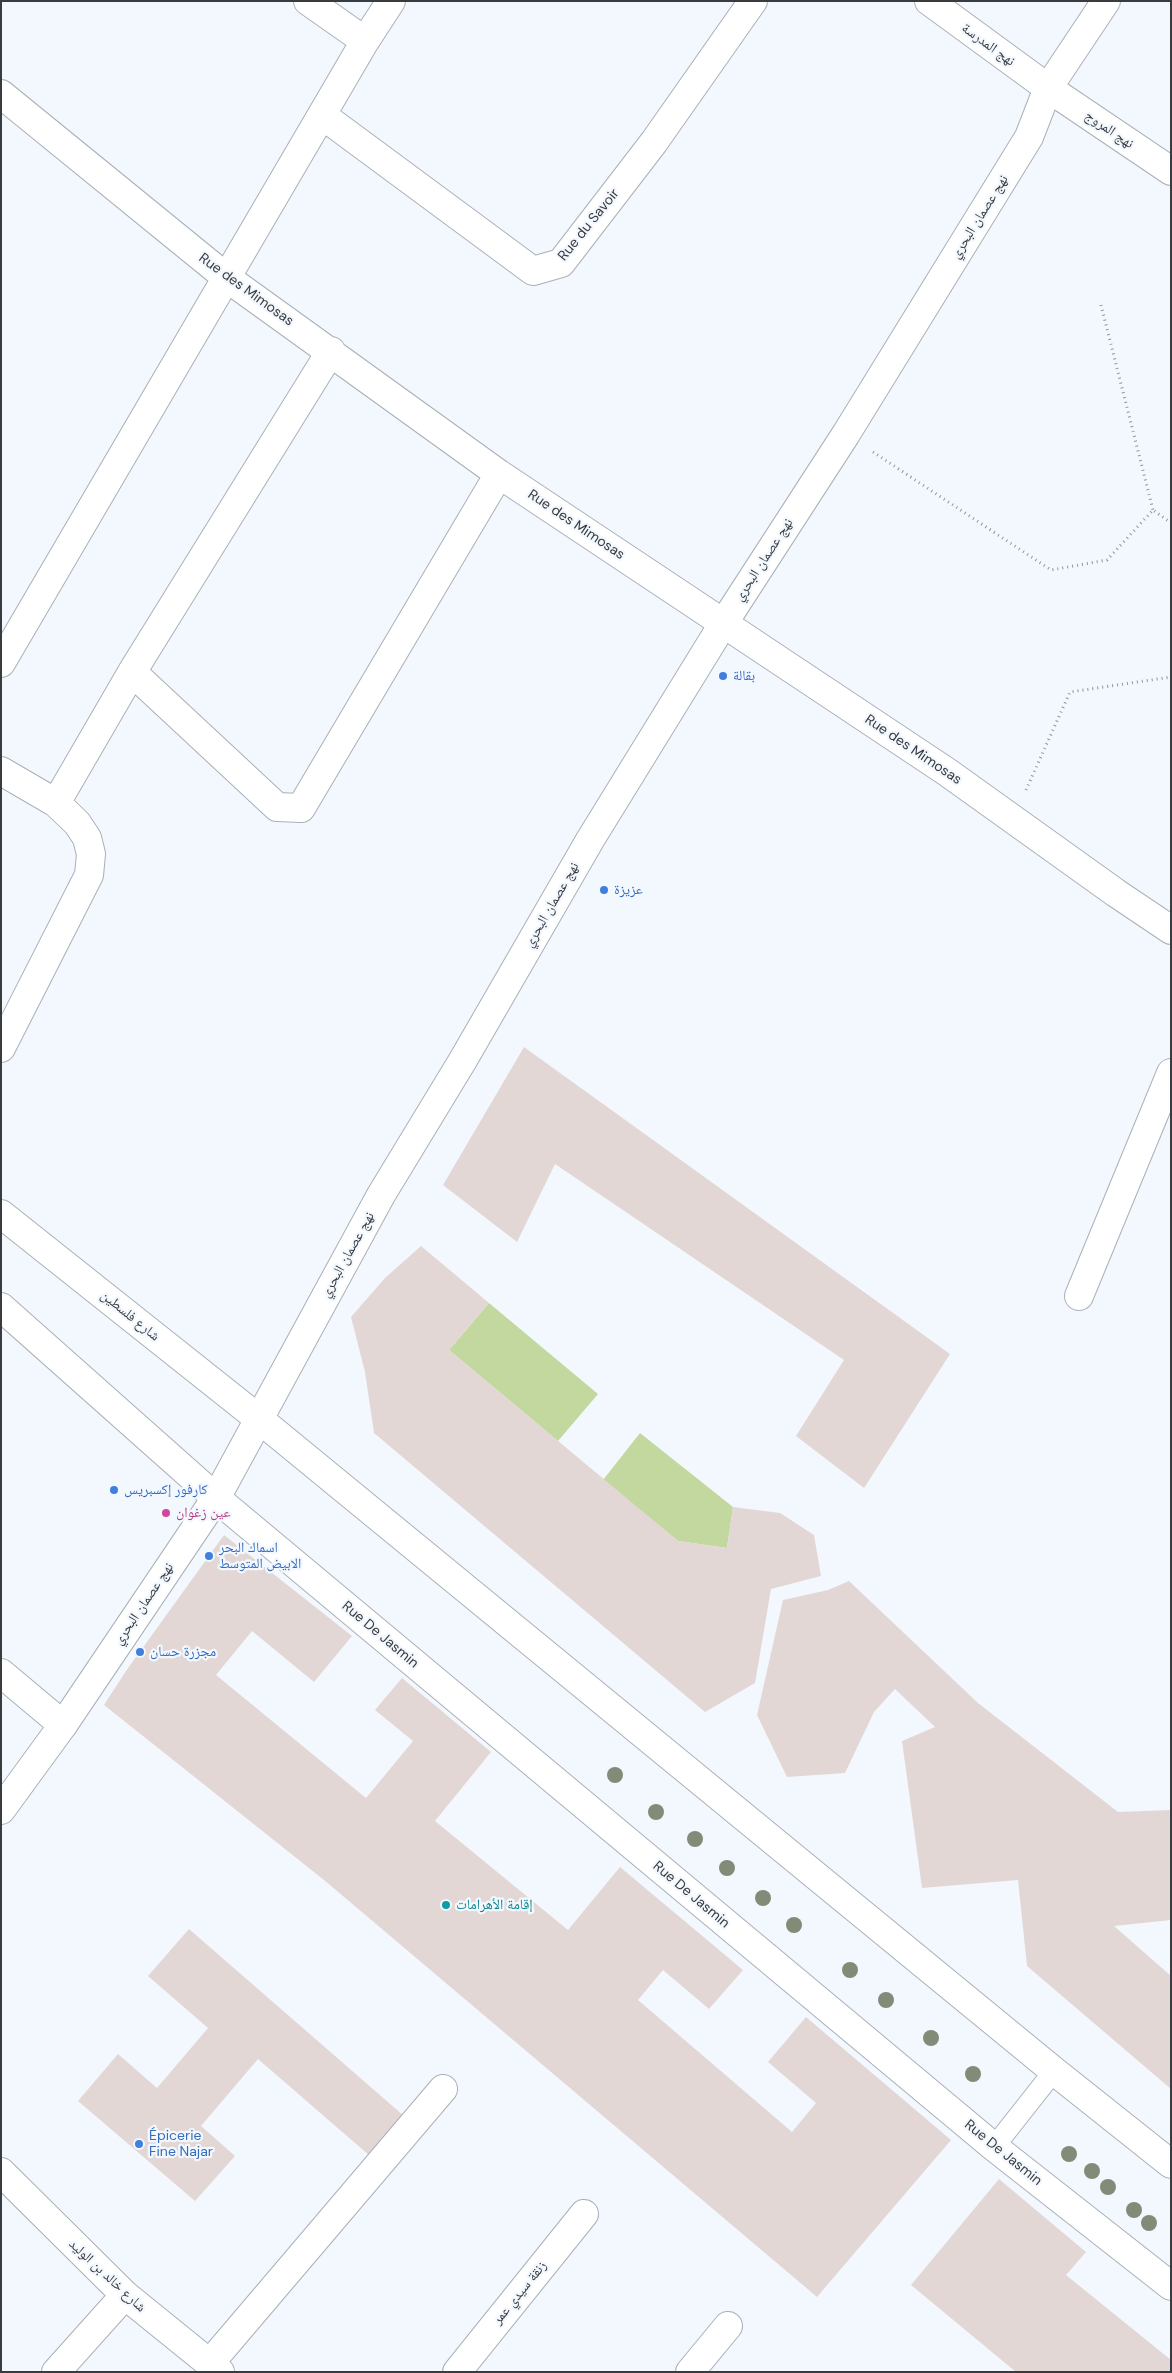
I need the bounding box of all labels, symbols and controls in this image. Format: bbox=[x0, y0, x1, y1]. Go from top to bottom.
street label: نهج المدرسة bbox=[958, 20, 1018, 70]
street label: نهج المروج bbox=[1081, 108, 1137, 152]
street label: نهج عصمان البحري bbox=[948, 172, 1012, 262]
street label: Rue du Savoir bbox=[555, 186, 623, 264]
street label: Rue des Mimosas bbox=[195, 250, 297, 330]
street label: Rue des Mimosas bbox=[524, 486, 628, 564]
street label: نهج عصمان البحري bbox=[731, 515, 797, 605]
place label: بقالة bbox=[733, 668, 755, 684]
marker: بقالة bbox=[717, 670, 729, 682]
street label: Rue des Mimosas bbox=[861, 711, 965, 789]
street label: نهج عصمان البحري bbox=[521, 859, 583, 951]
place label: عزيزة bbox=[614, 882, 643, 898]
marker: عزيزة bbox=[598, 884, 610, 896]
street label: نهج عصمان البحري bbox=[318, 1209, 378, 1301]
street label: شارع فلسطين bbox=[97, 1287, 163, 1345]
place label: كارفور إكسبريس bbox=[124, 1482, 208, 1498]
marker: كارفور إكسبريس bbox=[108, 1484, 120, 1496]
place label: عين زغوان bbox=[176, 1505, 231, 1521]
marker: عين زغوان bbox=[160, 1507, 172, 1519]
place label: اسماك البحر الابيض المتوسط bbox=[219, 1540, 301, 1572]
marker: اسماك البحر الابيض المتوسط bbox=[203, 1550, 215, 1562]
street label: نهج عصمان البحري bbox=[110, 1560, 178, 1648]
street label: Rue De Jasmin bbox=[338, 1598, 422, 1672]
place label: مجزرة حسان bbox=[150, 1644, 216, 1660]
marker: مجزرة حسان bbox=[134, 1646, 146, 1658]
street label: Rue De Jasmin bbox=[649, 1858, 733, 1932]
place label: إقامة الأهرامات bbox=[456, 1897, 533, 1913]
marker: إقامة الأهرامات bbox=[440, 1899, 452, 1911]
street label: Rue De Jasmin bbox=[961, 2117, 1045, 2189]
place label: Épicerie Fine Najar bbox=[149, 2128, 213, 2160]
marker: Épicerie Fine Najar bbox=[133, 2138, 145, 2150]
street label: شارع خالد بن الوليد bbox=[65, 2236, 149, 2316]
street label: زنقة سيدي عمر bbox=[489, 2258, 551, 2328]

